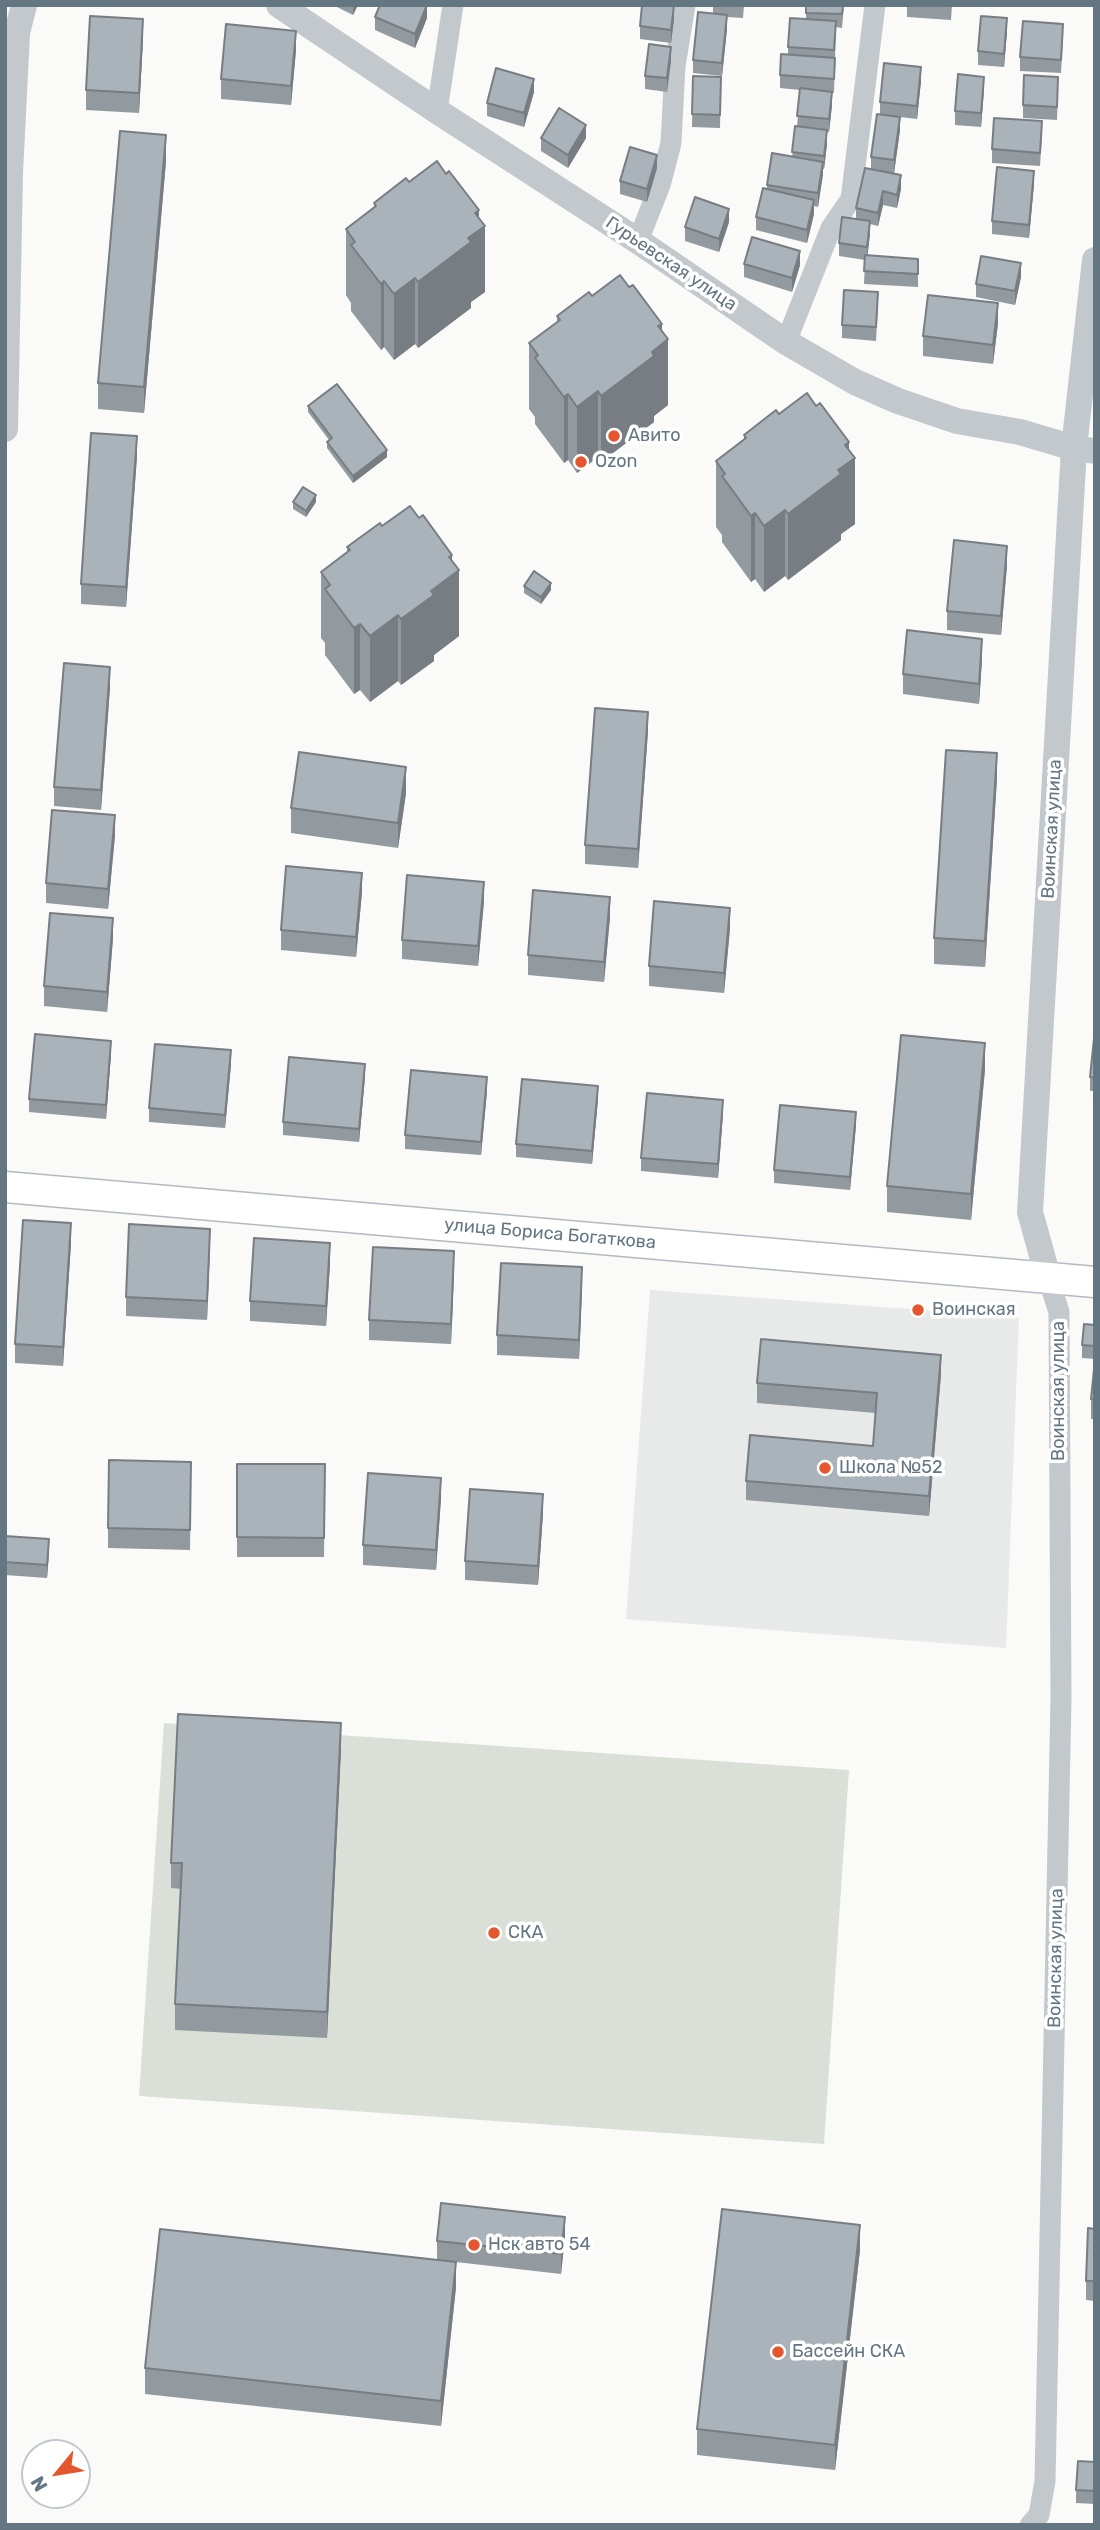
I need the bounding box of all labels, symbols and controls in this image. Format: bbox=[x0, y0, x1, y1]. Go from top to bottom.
street label: Гурьевская улица bbox=[601, 212, 741, 316]
place label: Авито bbox=[628, 425, 681, 447]
marker: Авито bbox=[606, 428, 622, 444]
place label: Ozon bbox=[595, 451, 637, 473]
marker: Ozon bbox=[573, 454, 589, 470]
street label: Воинская улица bbox=[1038, 759, 1066, 899]
street label: улица Бориса Богаткова bbox=[443, 1214, 657, 1254]
place label: Воинская bbox=[932, 1299, 1016, 1321]
marker: Воинская bbox=[910, 1302, 926, 1318]
street label: Воинская улица bbox=[1048, 1321, 1070, 1461]
place label: Школа №52 bbox=[839, 1457, 942, 1479]
marker: Школа №52 bbox=[817, 1460, 833, 1476]
street label: Воинская улица bbox=[1044, 1888, 1068, 2028]
place label: СКА bbox=[508, 1922, 544, 1944]
marker: СКА bbox=[486, 1925, 502, 1941]
place label: Нск авто 54 bbox=[488, 2234, 591, 2256]
marker: Нск авто 54 bbox=[466, 2237, 482, 2253]
place label: Бассейн СКА bbox=[792, 2341, 905, 2363]
marker: Бассейн СКА bbox=[770, 2344, 786, 2360]
north arrow bbox=[21, 2439, 91, 2509]
text: N bbox=[26, 2472, 52, 2495]

